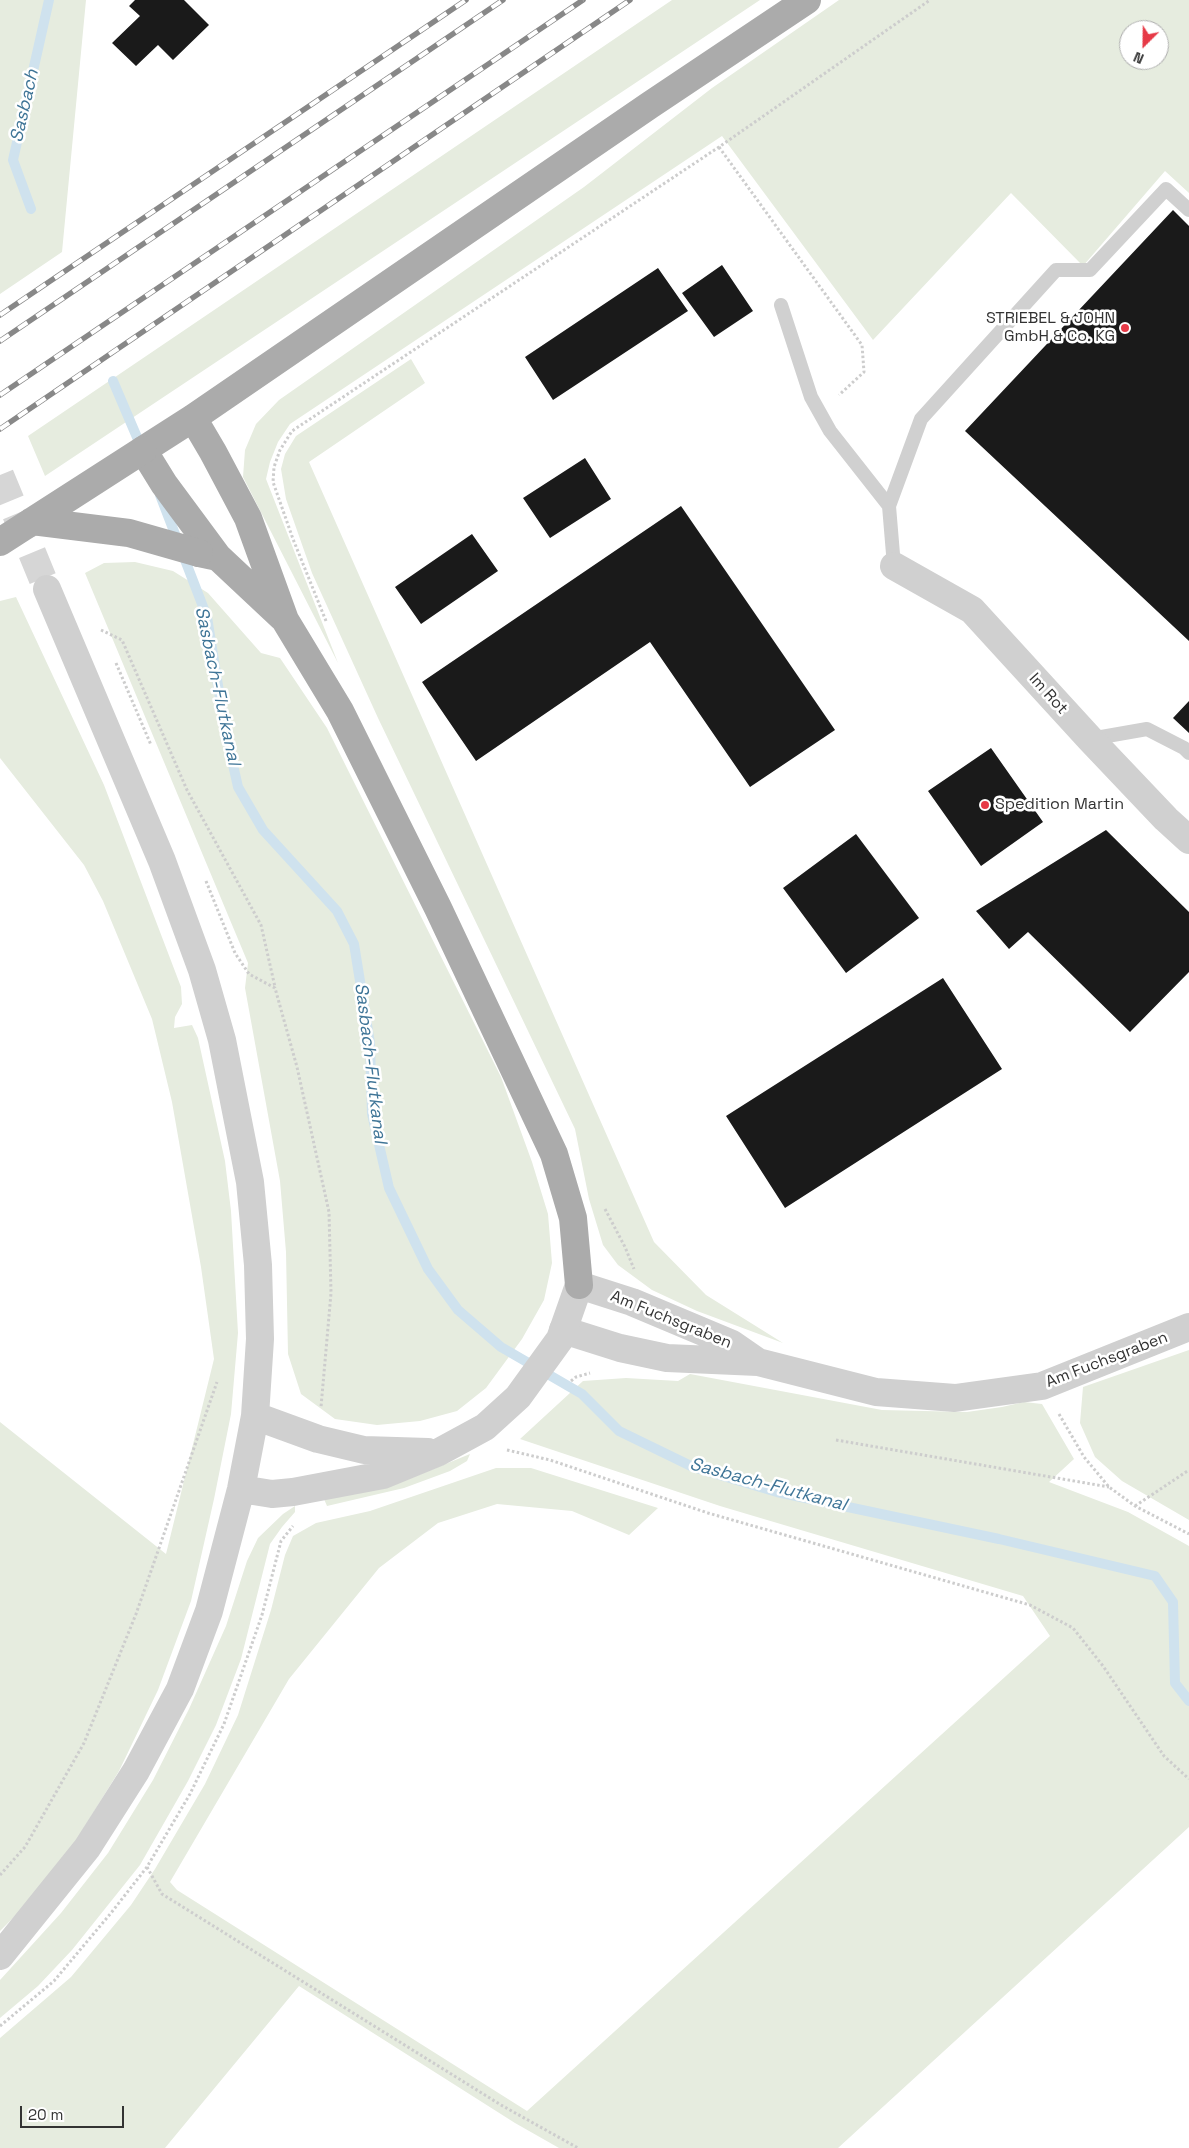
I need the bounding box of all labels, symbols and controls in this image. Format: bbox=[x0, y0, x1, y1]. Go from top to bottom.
north arrow bbox=[1119, 20, 1169, 70]
text: N bbox=[1131, 48, 1146, 68]
water label: Sasbach bbox=[6, 67, 44, 145]
place label: STRIEBEL & JOHN GmbH & Co. KG bbox=[986, 309, 1115, 347]
marker: STRIEBEL & JOHN GmbH & Co. KG bbox=[1119, 322, 1131, 334]
water label: Sasbach-Flutkanal bbox=[190, 605, 244, 767]
street label: Im Rot bbox=[1025, 669, 1071, 719]
place label: Spedition Martin bbox=[995, 795, 1124, 815]
marker: Spedition Martin bbox=[979, 799, 991, 811]
water label: Sasbach-Flutkanal bbox=[349, 982, 391, 1144]
street label: Am Fuchsgraben bbox=[608, 1287, 734, 1353]
street label: Am Fuchsgraben bbox=[1043, 1328, 1171, 1392]
water label: Sasbach-Flutkanal bbox=[687, 1454, 849, 1516]
scale bar bbox=[22, 2096, 126, 2128]
text: 20 m bbox=[28, 2105, 63, 2124]

